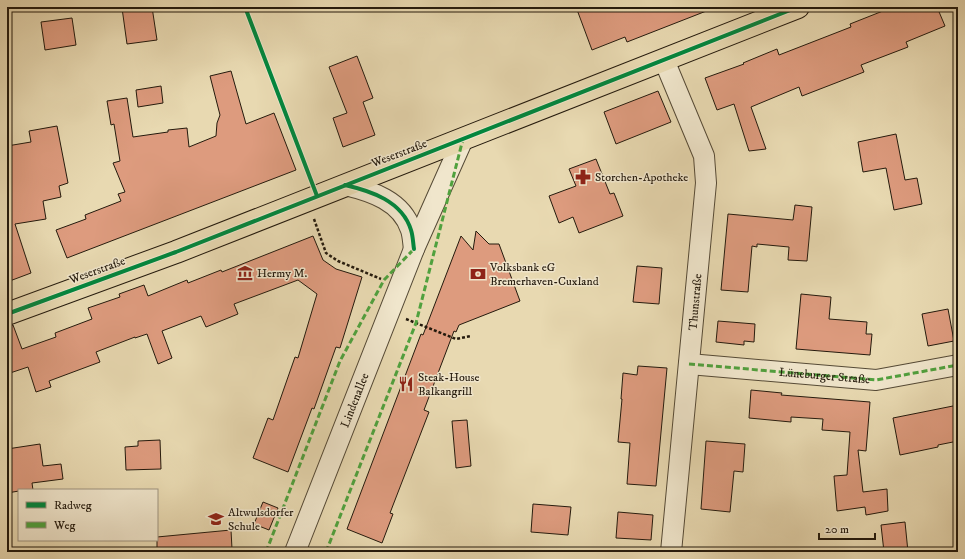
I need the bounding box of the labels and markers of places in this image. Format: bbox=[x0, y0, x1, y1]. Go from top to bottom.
pharmacy icon: Storchen-Apotheke bbox=[574, 168, 592, 186]
place label: Storchen-Apotheke bbox=[595, 170, 688, 185]
place label: Volksbank eG Bremerhaven-Cuxland bbox=[489, 260, 599, 289]
museum icon: Hermy M. bbox=[236, 264, 254, 282]
bank icon: Volksbank eG Bremerhaven-Cuxland bbox=[469, 265, 487, 283]
place label: Hermy M. bbox=[257, 266, 307, 281]
place label: Steak-House Balkangrill bbox=[418, 370, 480, 399]
restaurant icon: Steak-House Balkangrill bbox=[397, 375, 415, 393]
place label: Altwulsdorfer Schule bbox=[228, 505, 294, 534]
school or university icon: Altwulsdorfer Schule bbox=[207, 510, 225, 528]

